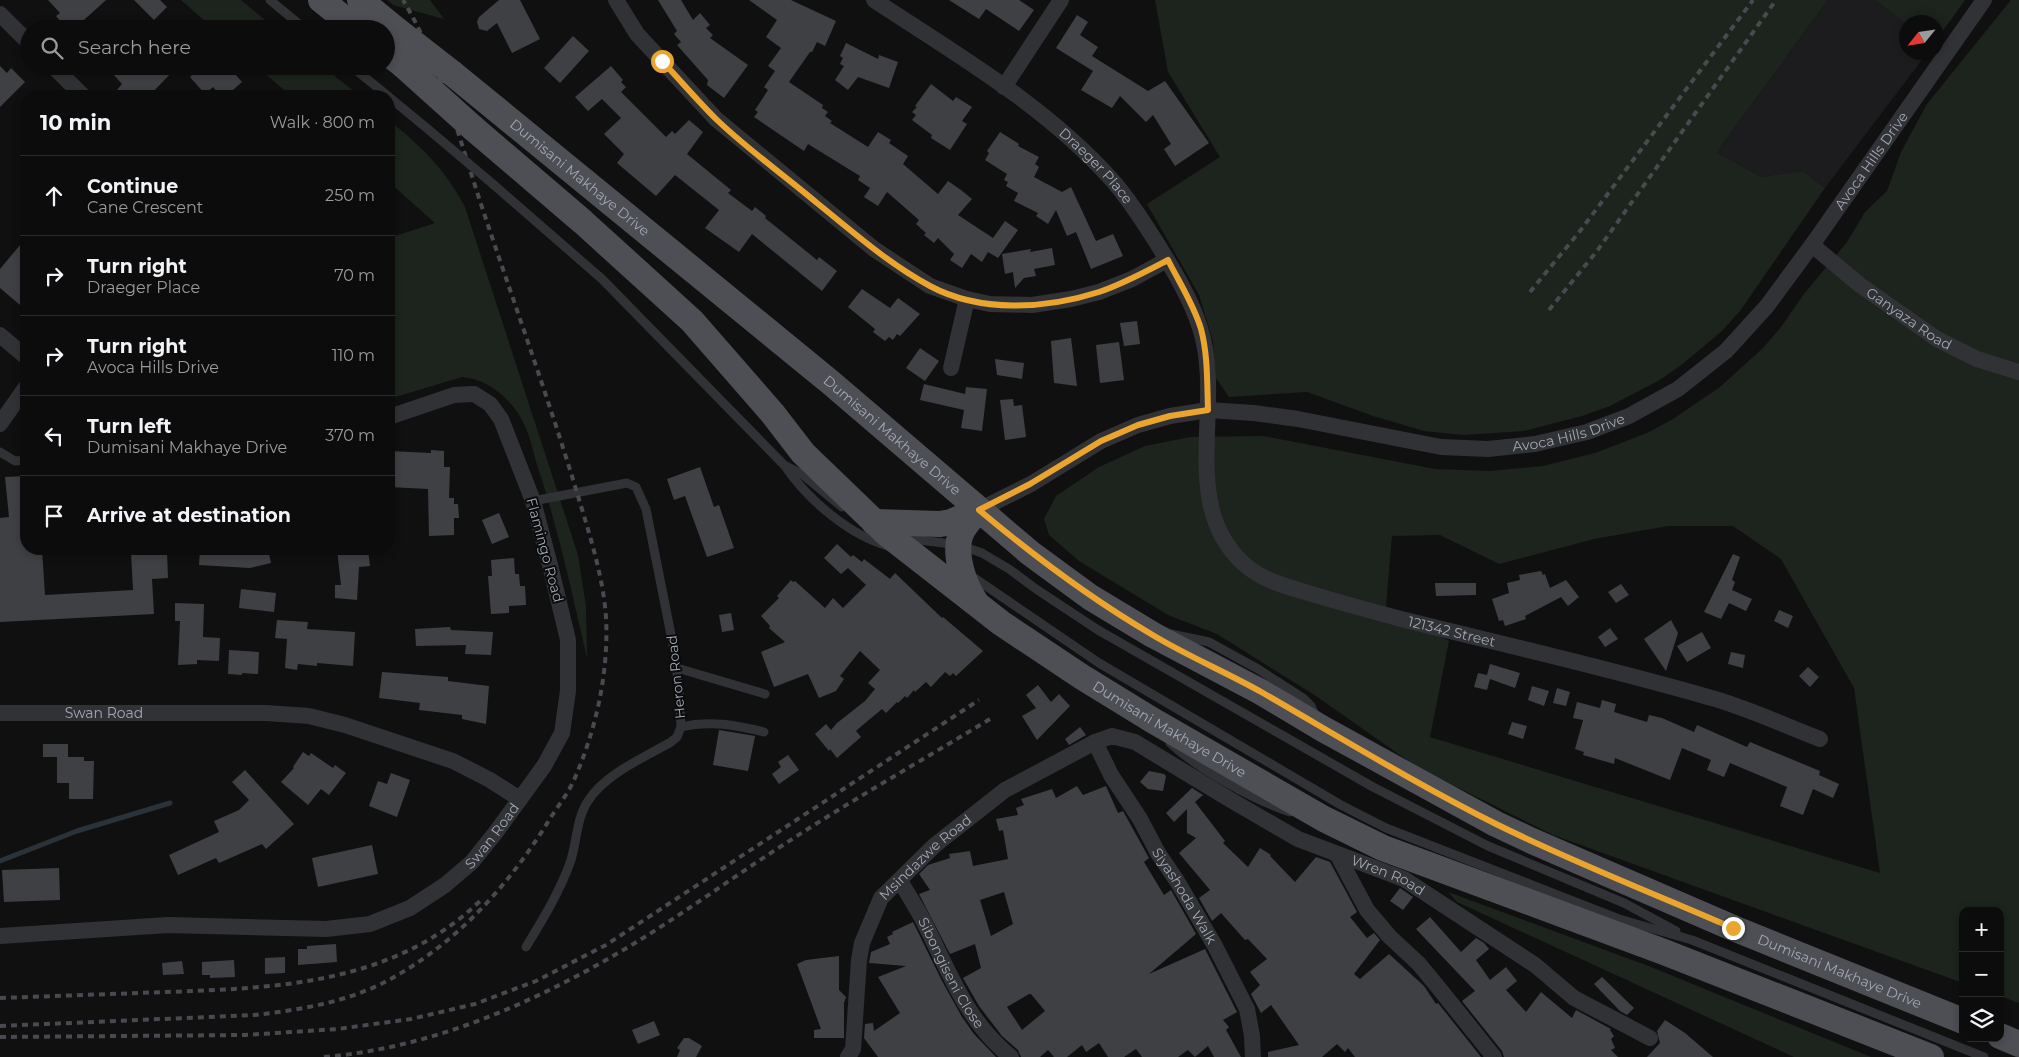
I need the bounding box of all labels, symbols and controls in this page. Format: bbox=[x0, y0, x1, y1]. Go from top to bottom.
north arrow bbox=[1899, 15, 1944, 60]
search box bbox=[20, 20, 395, 75]
icon: search bbox=[38, 34, 66, 62]
text: Search here bbox=[78, 36, 191, 59]
route start bbox=[651, 50, 674, 73]
street label: Avoca Hills Drive bbox=[1831, 108, 1912, 213]
text: 10 min bbox=[40, 110, 111, 135]
text: Walk · 800 m bbox=[270, 113, 375, 132]
street label: Dumisani Makhaye Drive bbox=[506, 115, 653, 240]
street label: Draeger Place bbox=[1055, 124, 1137, 207]
text: Continue bbox=[87, 175, 178, 198]
icon: ahead bbox=[40, 182, 68, 210]
text: 250 m bbox=[325, 186, 375, 205]
text: Cane Crescent bbox=[87, 198, 203, 217]
text: Turn right bbox=[87, 255, 187, 278]
icon: right bbox=[40, 262, 68, 290]
text: 70 m bbox=[334, 266, 375, 285]
text: Draeger Place bbox=[87, 278, 200, 297]
street label: Ganyaza Road bbox=[1863, 283, 1955, 354]
text: Turn right bbox=[87, 335, 187, 358]
icon: right bbox=[40, 342, 68, 370]
text: 110 m bbox=[332, 346, 375, 365]
text: Avoca Hills Drive bbox=[87, 358, 219, 377]
street label: Dumisani Makhaye Drive bbox=[820, 371, 965, 499]
street label: Avoca Hills Drive bbox=[1511, 409, 1627, 455]
text: Turn left bbox=[87, 415, 172, 438]
icon: left bbox=[40, 422, 68, 450]
text: 370 m bbox=[325, 426, 375, 445]
text: Dumisani Makhaye Drive bbox=[87, 438, 287, 457]
street label: Flamingo Road bbox=[522, 496, 568, 604]
icon: arrive bbox=[40, 502, 68, 530]
text: Arrive at destination bbox=[87, 504, 291, 527]
street label: 121342 Street bbox=[1406, 612, 1498, 651]
street label: Heron Road bbox=[663, 634, 689, 720]
street label: Dumisani Makhaye Drive bbox=[1089, 677, 1250, 781]
street label: Swan Road bbox=[65, 704, 143, 722]
street label: Swan Road bbox=[461, 799, 523, 873]
street label: Msindazwe Road bbox=[875, 811, 975, 904]
street label: Siyashoda Walk bbox=[1148, 845, 1221, 948]
street label: Wren Road bbox=[1349, 851, 1428, 899]
map controls bbox=[1959, 907, 2004, 1042]
button: + bbox=[1959, 907, 2004, 952]
street label: Sibongiseni Close bbox=[914, 914, 988, 1032]
route end bbox=[1722, 917, 1745, 940]
street label: Dumisani Makhaye Drive bbox=[1755, 930, 1924, 1012]
button: − bbox=[1959, 952, 2004, 997]
button: layers bbox=[1959, 997, 2004, 1042]

